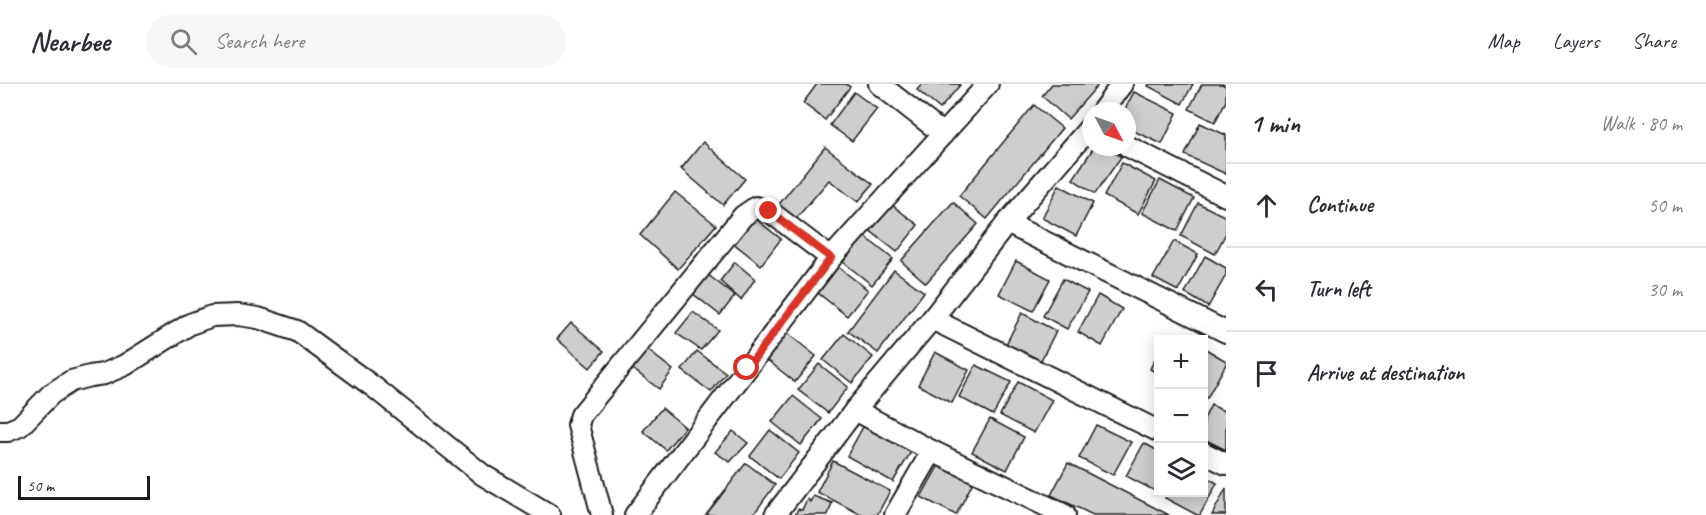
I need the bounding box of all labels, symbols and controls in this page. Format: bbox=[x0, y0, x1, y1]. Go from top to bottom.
search box bbox=[146, 14, 566, 68]
text: Nearbee bbox=[30, 24, 110, 59]
icon: search bbox=[167, 25, 200, 58]
text: Search here bbox=[215, 27, 304, 55]
text: Map bbox=[1487, 28, 1520, 54]
text: Layers bbox=[1553, 28, 1599, 54]
text: Share bbox=[1632, 28, 1676, 54]
north arrow bbox=[1082, 102, 1136, 156]
text: 1 min bbox=[1250, 107, 1300, 140]
text: Walk · 80 m bbox=[1601, 111, 1682, 136]
icon: ahead bbox=[1250, 189, 1283, 222]
text: Continue bbox=[1307, 191, 1373, 219]
text: 50 m bbox=[1648, 193, 1682, 218]
route end bbox=[755, 197, 781, 223]
icon: left bbox=[1250, 273, 1283, 306]
text: Turn left bbox=[1307, 275, 1371, 303]
text: 30 m bbox=[1648, 277, 1682, 302]
map controls bbox=[1154, 335, 1208, 497]
button: + bbox=[1154, 335, 1208, 389]
route start bbox=[733, 354, 759, 380]
icon: arrive bbox=[1250, 357, 1283, 390]
text: Arrive at destination bbox=[1307, 359, 1464, 387]
button: − bbox=[1154, 389, 1208, 443]
button: layers bbox=[1154, 443, 1208, 497]
scale bar bbox=[18, 473, 150, 500]
text: 50 m bbox=[27, 476, 54, 496]

